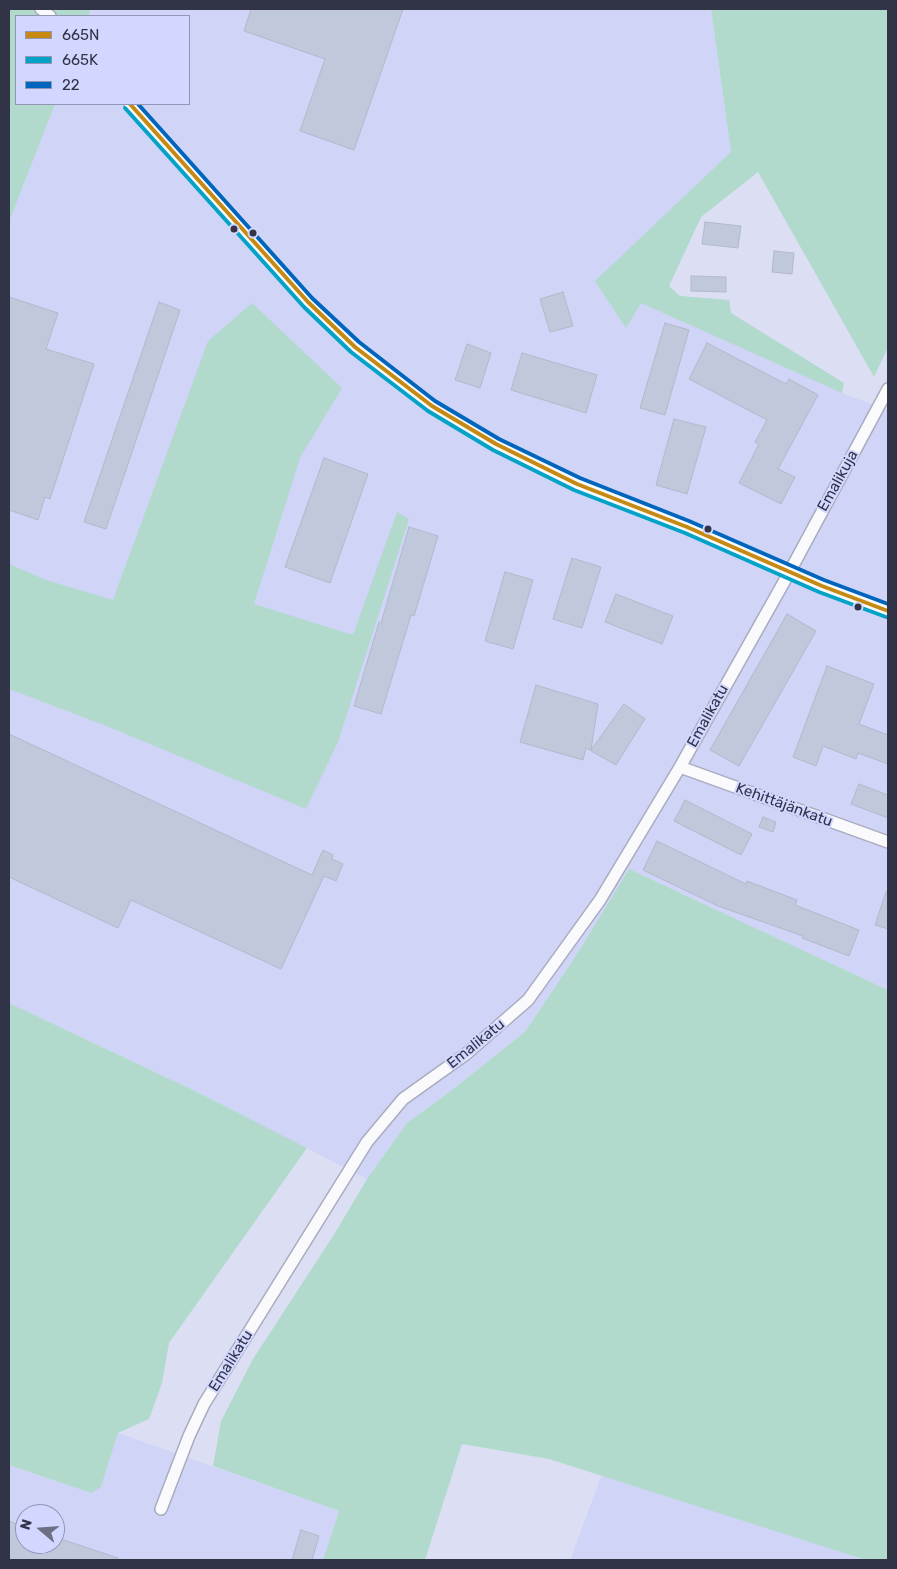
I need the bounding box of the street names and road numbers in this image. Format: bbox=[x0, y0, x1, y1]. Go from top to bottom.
street label: Emalikuja bbox=[814, 447, 862, 515]
street label: Emalikatu bbox=[683, 682, 733, 750]
street label: Kehittäjänkatu bbox=[733, 779, 835, 831]
street label: Emalikatu bbox=[444, 1015, 508, 1073]
street label: Emalikatu bbox=[205, 1327, 257, 1395]

